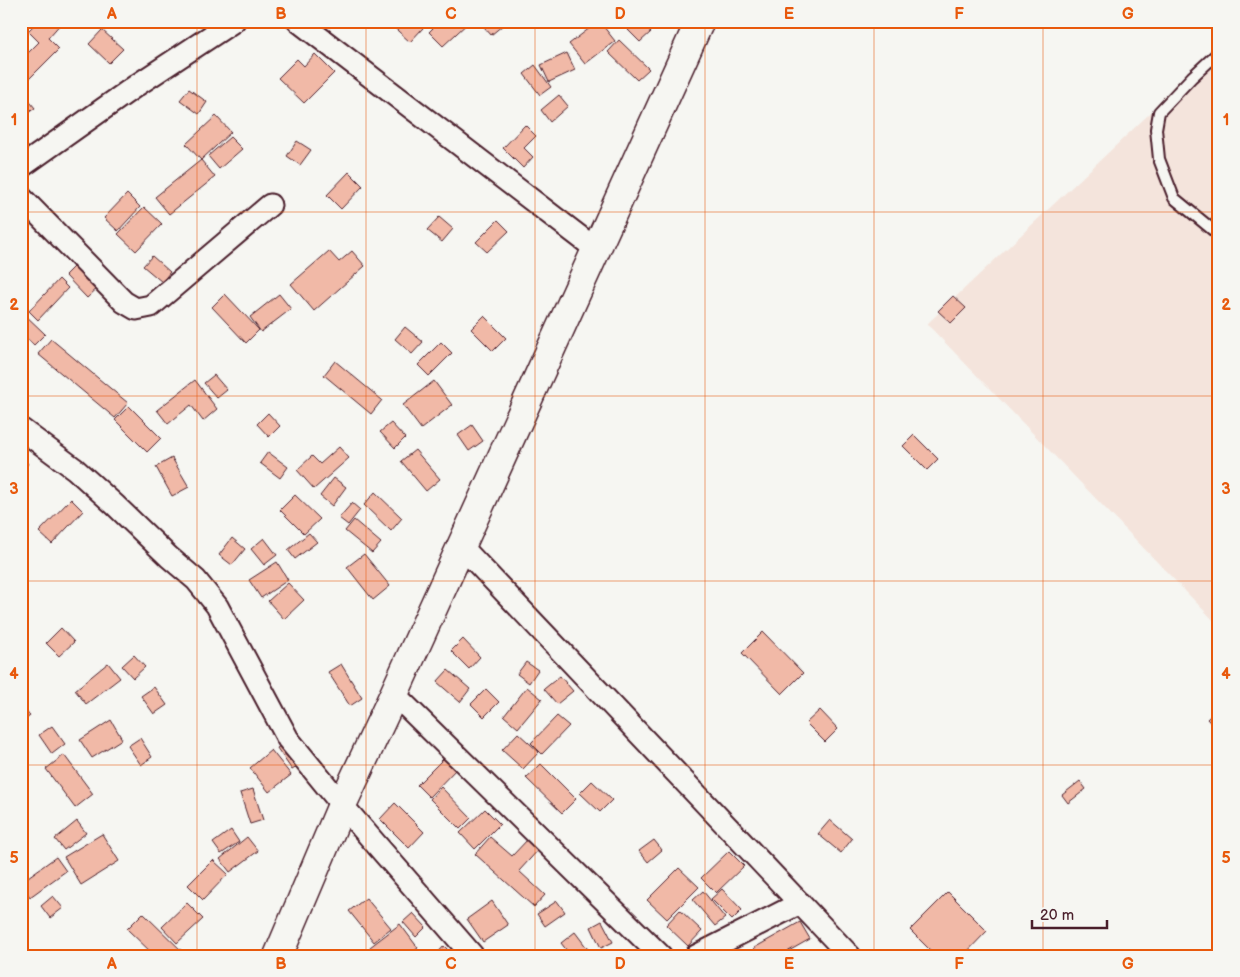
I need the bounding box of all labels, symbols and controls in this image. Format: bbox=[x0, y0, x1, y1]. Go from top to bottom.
text: A bbox=[106, 5, 117, 24]
text: B bbox=[275, 5, 287, 24]
text: C bbox=[445, 5, 457, 24]
text: D bbox=[614, 5, 626, 24]
text: E bbox=[784, 5, 794, 24]
text: F bbox=[954, 5, 964, 24]
text: G bbox=[1122, 5, 1134, 24]
text: 1 bbox=[11, 111, 17, 130]
text: 1 bbox=[1223, 111, 1229, 130]
text: 2 bbox=[9, 296, 19, 315]
text: 2 bbox=[1221, 296, 1231, 315]
text: 3 bbox=[9, 480, 19, 499]
text: 3 bbox=[1221, 480, 1231, 499]
text: 4 bbox=[9, 665, 19, 684]
text: 4 bbox=[1221, 665, 1231, 684]
text: 5 bbox=[9, 849, 19, 868]
text: 5 bbox=[1221, 849, 1231, 868]
scale bar bbox=[1032, 897, 1108, 929]
text: 20 m bbox=[1040, 906, 1074, 925]
text: A bbox=[106, 955, 117, 974]
text: B bbox=[275, 955, 287, 974]
text: C bbox=[445, 955, 457, 974]
text: D bbox=[614, 955, 626, 974]
text: E bbox=[784, 955, 794, 974]
text: F bbox=[954, 955, 964, 974]
text: G bbox=[1122, 955, 1134, 974]

